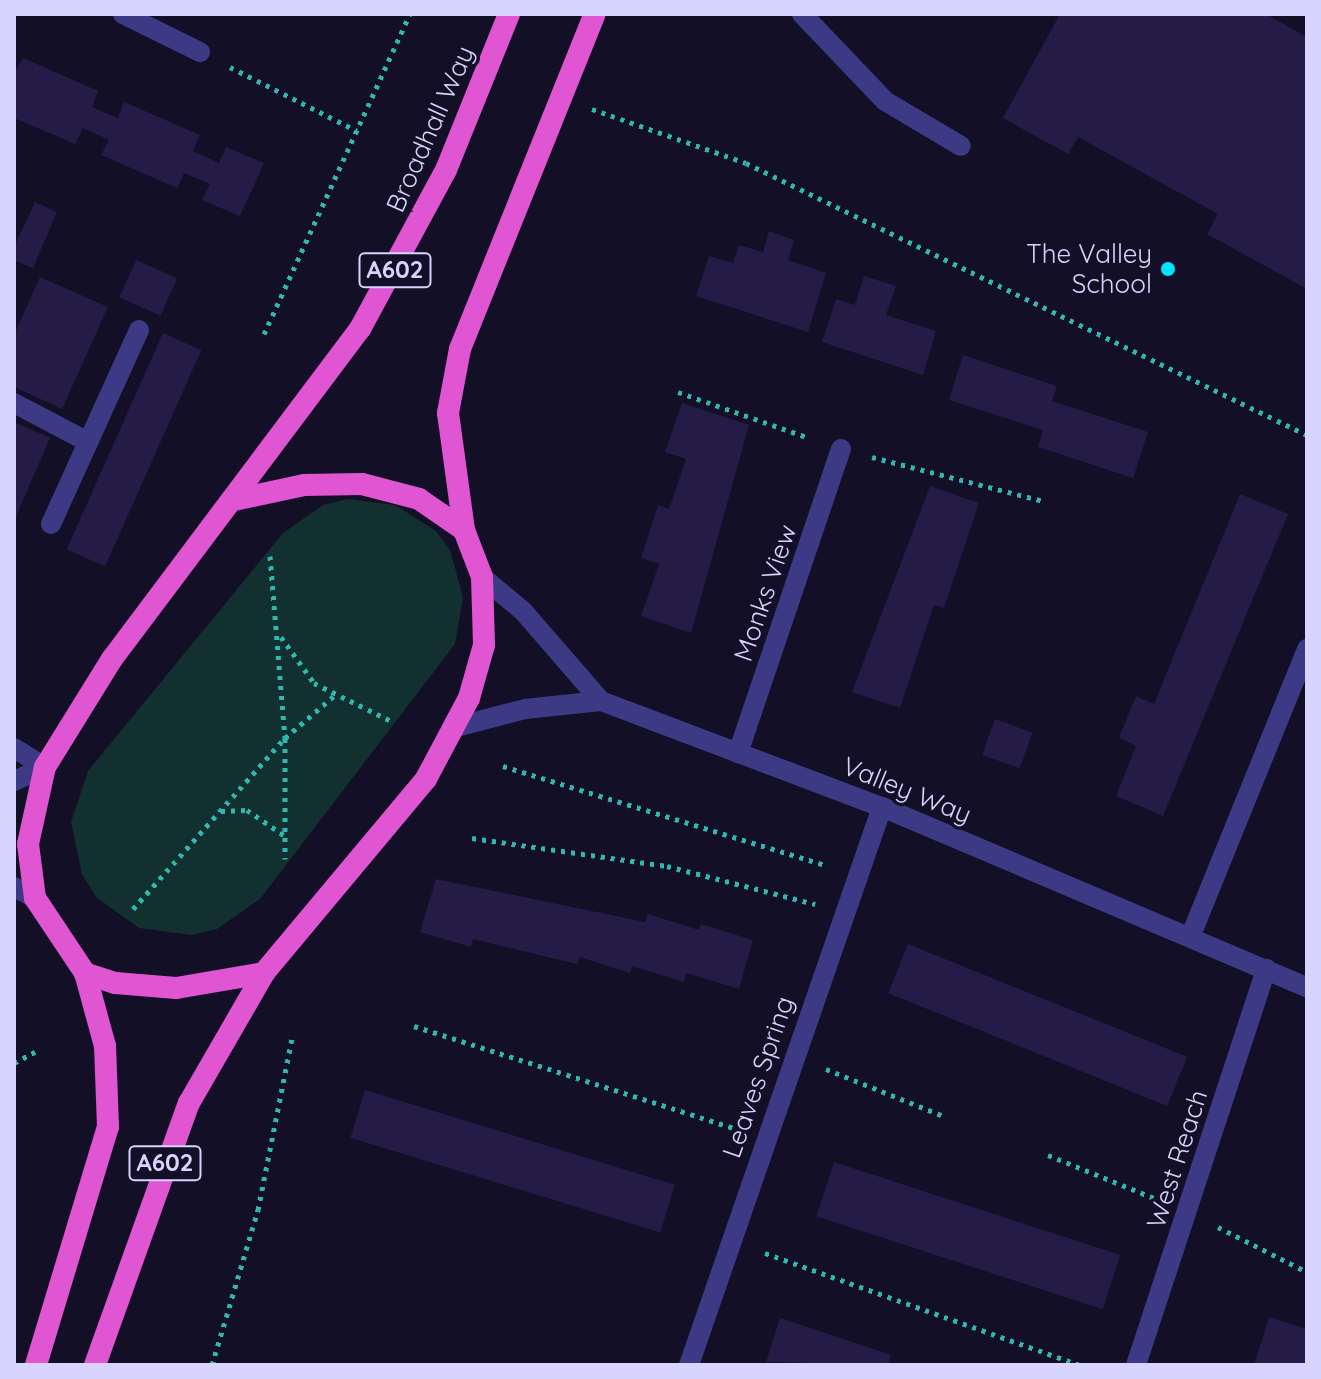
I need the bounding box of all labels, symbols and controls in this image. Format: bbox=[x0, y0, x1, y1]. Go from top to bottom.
street label: Broadhall Way bbox=[379, 41, 481, 217]
place label: The Valley School bbox=[1026, 238, 1152, 300]
road number: A602 bbox=[357, 250, 433, 290]
marker: The Valley School bbox=[1159, 260, 1177, 278]
street label: Monks View bbox=[727, 521, 803, 665]
street label: Valley Way bbox=[838, 750, 976, 830]
street label: Leaves Spring bbox=[716, 992, 800, 1162]
street label: West Reach bbox=[1140, 1086, 1214, 1232]
road number: A602 bbox=[127, 1143, 203, 1183]

